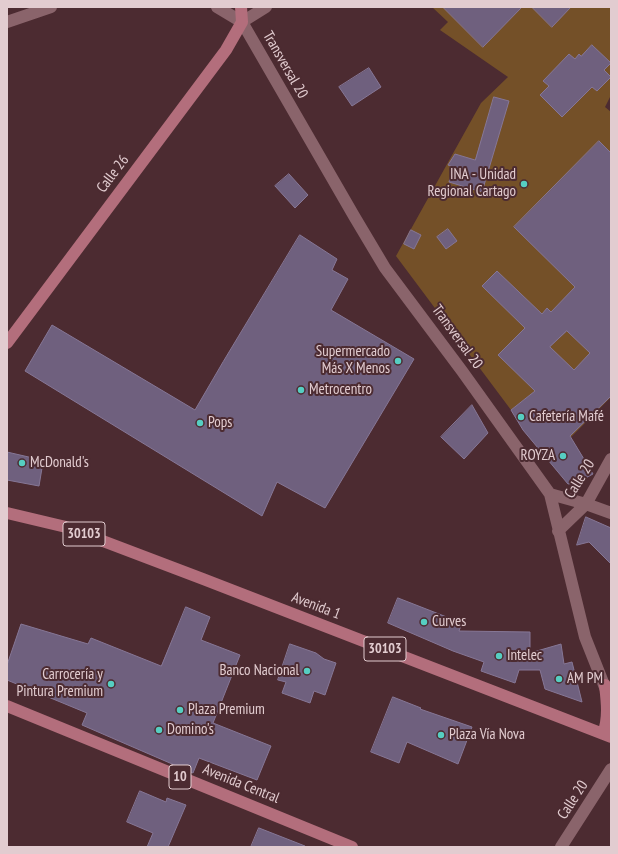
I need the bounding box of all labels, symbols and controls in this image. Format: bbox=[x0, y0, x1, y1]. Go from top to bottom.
street label: Transversal 20 bbox=[259, 28, 311, 102]
street label: Calle 26 bbox=[93, 152, 133, 196]
place label: INA - Unidad Regional Cartago bbox=[428, 166, 516, 201]
marker: INA - Unidad Regional Cartago bbox=[519, 179, 529, 189]
street label: Transversal 20 bbox=[428, 302, 486, 372]
place label: Supermercado Más X Menos bbox=[316, 343, 390, 378]
marker: Supermercado Más X Menos bbox=[393, 356, 403, 366]
place label: Metrocentro bbox=[309, 381, 372, 399]
marker: Metrocentro bbox=[296, 385, 306, 395]
place label: Cafetería Mafé bbox=[529, 408, 604, 426]
marker: Cafetería Mafé bbox=[516, 412, 526, 422]
place label: Pops bbox=[208, 414, 232, 432]
marker: Pops bbox=[195, 418, 205, 428]
place label: ROYZA bbox=[521, 447, 555, 465]
marker: ROYZA bbox=[558, 451, 568, 461]
place label: McDonald's bbox=[30, 454, 89, 472]
street label: Calle 20 bbox=[561, 456, 599, 502]
marker: McDonald's bbox=[17, 458, 27, 468]
road number: 30103 bbox=[63, 522, 105, 546]
street label: Avenida 1 bbox=[289, 588, 343, 624]
place label: Curves bbox=[432, 613, 466, 631]
marker: Curves bbox=[419, 617, 429, 627]
road number: 30103 bbox=[364, 637, 406, 661]
place label: Intelec bbox=[507, 647, 542, 665]
marker: Intelec bbox=[494, 651, 504, 661]
place label: Banco Nacional bbox=[219, 662, 299, 680]
place label: Carrocería y Pintura Premium bbox=[17, 666, 103, 701]
marker: Banco Nacional bbox=[302, 666, 312, 676]
place label: AM PM bbox=[567, 670, 603, 688]
marker: AM PM bbox=[554, 674, 564, 684]
marker: Carrocería y Pintura Premium bbox=[106, 679, 116, 689]
place label: Plaza Premium bbox=[188, 701, 265, 719]
marker: Plaza Premium bbox=[175, 705, 185, 715]
place label: Domino's bbox=[167, 721, 214, 739]
marker: Domino's bbox=[154, 725, 164, 735]
place label: Plaza Vía Nova bbox=[449, 726, 525, 744]
marker: Plaza Vía Nova bbox=[436, 730, 446, 740]
street label: Avenida Central bbox=[200, 760, 282, 808]
road number: 10 bbox=[169, 765, 191, 789]
street label: Calle 20 bbox=[554, 777, 592, 823]

